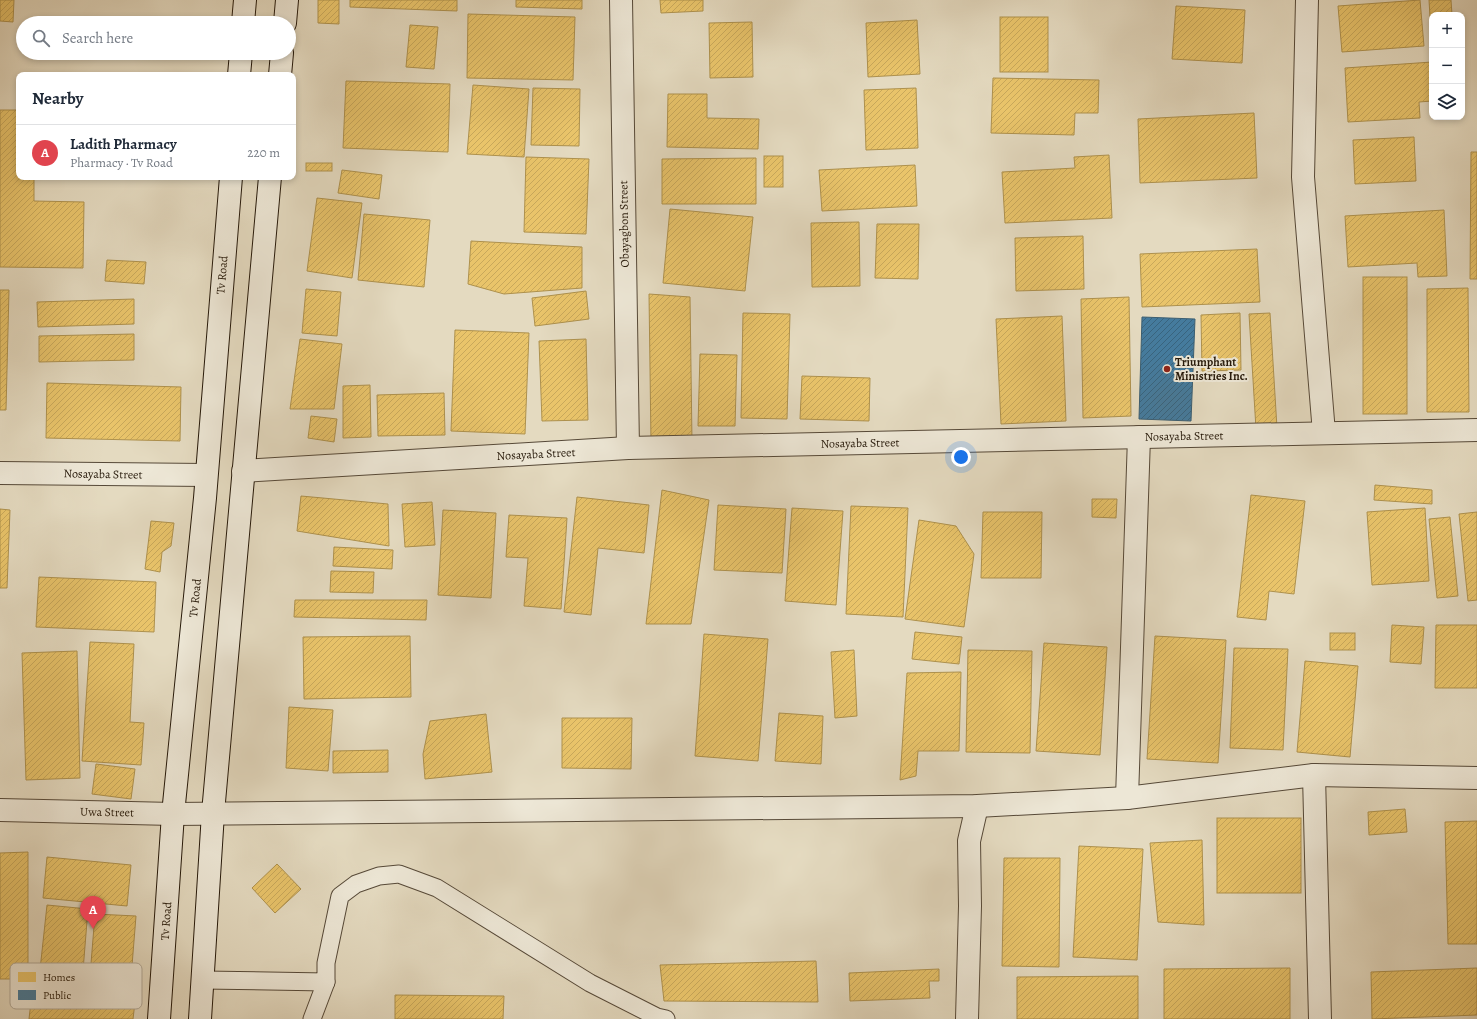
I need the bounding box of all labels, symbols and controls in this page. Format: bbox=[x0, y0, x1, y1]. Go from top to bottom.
map controls bbox=[1429, 12, 1465, 120]
button: + bbox=[1429, 12, 1465, 48]
search box bbox=[16, 16, 296, 60]
icon: search bbox=[30, 27, 52, 49]
text: Search here bbox=[62, 28, 133, 48]
button: − bbox=[1429, 48, 1465, 84]
button: layers bbox=[1429, 84, 1465, 120]
text: Nearby bbox=[32, 87, 83, 110]
text: Ladith Pharmacy bbox=[70, 134, 177, 154]
text: A bbox=[41, 144, 49, 161]
text: 220 m bbox=[247, 144, 280, 161]
text: Pharmacy · Tv Road bbox=[70, 154, 173, 171]
street label: Obayagbon Street bbox=[615, 180, 633, 268]
street label: Tv Road bbox=[212, 254, 232, 295]
place label: Triumphant Ministries Inc. bbox=[1175, 354, 1248, 384]
marker: Triumphant Ministries Inc. bbox=[1162, 364, 1172, 374]
street label: Nosayaba Street bbox=[1144, 427, 1224, 445]
street label: Nosayaba Street bbox=[820, 434, 900, 452]
street label: Nosayaba Street bbox=[496, 444, 576, 464]
your location bbox=[951, 447, 971, 467]
street label: Nosayaba Street bbox=[63, 465, 143, 483]
street label: Tv Road bbox=[185, 577, 205, 618]
street label: Uwa Street bbox=[80, 804, 134, 820]
pin: A bbox=[80, 896, 106, 929]
street label: Tv Road bbox=[157, 901, 175, 941]
legend bbox=[10, 963, 142, 1009]
text: Homes bbox=[43, 970, 75, 985]
text: Public bbox=[43, 988, 71, 1003]

